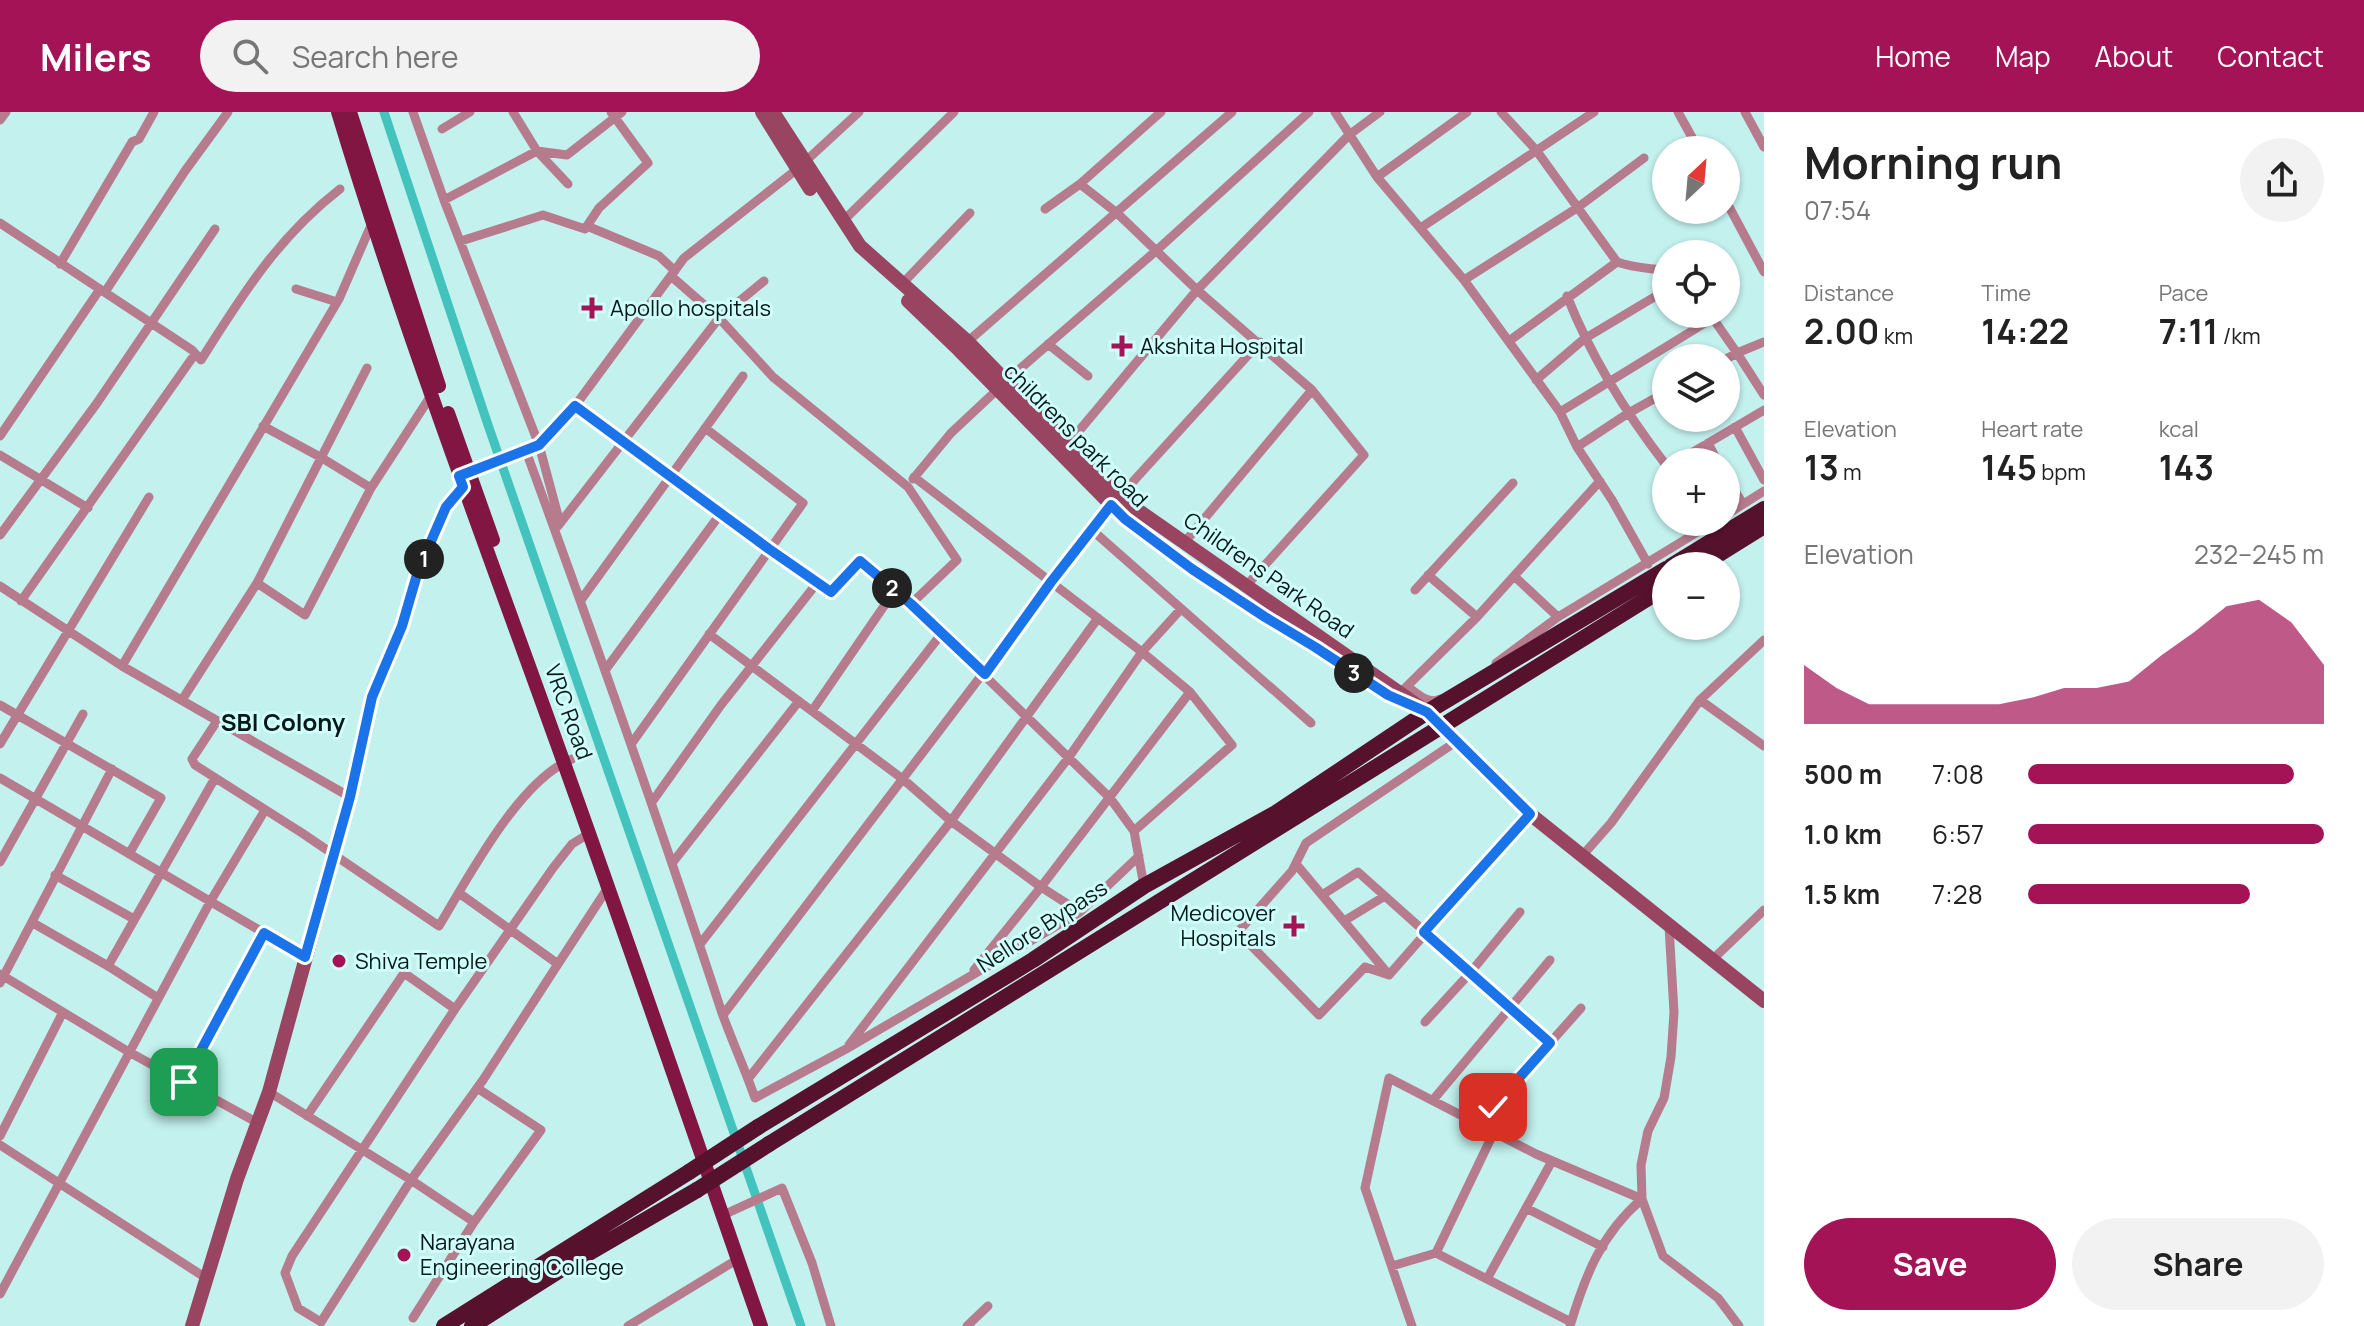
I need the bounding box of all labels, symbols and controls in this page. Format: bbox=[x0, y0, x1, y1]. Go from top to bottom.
search box bbox=[200, 20, 760, 92]
text: Milers bbox=[40, 30, 152, 82]
icon: search bbox=[228, 34, 272, 78]
text: Search here bbox=[292, 36, 458, 77]
text: Home bbox=[1875, 37, 1951, 75]
text: Map bbox=[1995, 37, 2051, 75]
text: About bbox=[2095, 37, 2173, 75]
text: Contact bbox=[2217, 37, 2324, 75]
text: Morning run bbox=[1804, 132, 2062, 192]
north arrow bbox=[1652, 136, 1740, 224]
map controls bbox=[1652, 136, 1740, 640]
button: share bbox=[2240, 138, 2324, 222]
text: 07:54 bbox=[1804, 192, 1871, 228]
button: locate bbox=[1652, 240, 1740, 328]
text: Distance bbox=[1804, 278, 1894, 308]
text: Time bbox=[1981, 278, 2031, 308]
text: Pace bbox=[2159, 278, 2208, 308]
place label: Apollo hospitals bbox=[610, 293, 771, 323]
marker: Apollo hospitals bbox=[581, 297, 603, 319]
text: 2.00 bbox=[1804, 308, 1879, 354]
text: 14:22 bbox=[1981, 308, 2069, 354]
text: 7:11 bbox=[2159, 308, 2218, 354]
text: km bbox=[1879, 321, 1913, 351]
text: /km bbox=[2218, 321, 2261, 351]
place label: Akshita Hospital bbox=[1140, 331, 1304, 361]
marker: Akshita Hospital bbox=[1111, 335, 1133, 357]
button: layers bbox=[1652, 344, 1740, 432]
street label: childrens park road bbox=[997, 356, 1155, 514]
text: Elevation bbox=[1804, 414, 1897, 444]
text: Heart rate bbox=[1981, 414, 2083, 444]
text: kcal bbox=[2159, 414, 2199, 444]
text: 13 bbox=[1804, 444, 1839, 490]
text: 145 bbox=[1981, 444, 2037, 490]
text: 143 bbox=[2159, 444, 2214, 490]
button: + bbox=[1652, 448, 1740, 536]
text: m bbox=[1839, 457, 1862, 487]
text: bpm bbox=[2037, 457, 2086, 487]
street label: Childrens Park Road bbox=[1178, 505, 1360, 645]
text: Elevation bbox=[1804, 536, 1914, 572]
text: 232–245 m bbox=[2194, 536, 2324, 572]
pin: 1 bbox=[404, 539, 444, 579]
text: 1 bbox=[419, 544, 429, 574]
button: − bbox=[1652, 552, 1740, 640]
pin: 2 bbox=[872, 568, 912, 608]
text: 2 bbox=[885, 573, 899, 603]
pin: 3 bbox=[1334, 653, 1374, 693]
text: 3 bbox=[1348, 658, 1360, 688]
street label: VRC Road bbox=[538, 660, 600, 764]
district label: SBI Colony bbox=[221, 705, 346, 738]
text: 500 m bbox=[1804, 756, 1882, 792]
text: 7:08 bbox=[1932, 756, 1984, 792]
text: 1.0 km bbox=[1804, 816, 1882, 852]
text: 6:57 bbox=[1932, 816, 1984, 852]
street label: Nellore Bypass bbox=[971, 873, 1113, 979]
text: 1.5 km bbox=[1804, 876, 1880, 912]
text: 7:28 bbox=[1932, 876, 1983, 912]
place label: Medicover Hospitals bbox=[1171, 898, 1276, 953]
marker: Medicover Hospitals bbox=[1283, 915, 1305, 937]
place label: Shiva Temple bbox=[355, 946, 488, 976]
marker: Shiva Temple bbox=[330, 952, 348, 970]
pin bbox=[150, 1048, 218, 1116]
icon: arrive bbox=[162, 1060, 206, 1104]
pin bbox=[1459, 1073, 1527, 1141]
icon: check bbox=[1471, 1085, 1515, 1129]
button: Save bbox=[1804, 1218, 2056, 1310]
button: Share bbox=[2072, 1218, 2324, 1310]
place label: Narayana Engineering College bbox=[420, 1227, 624, 1282]
marker: Narayana Engineering College bbox=[395, 1246, 413, 1264]

